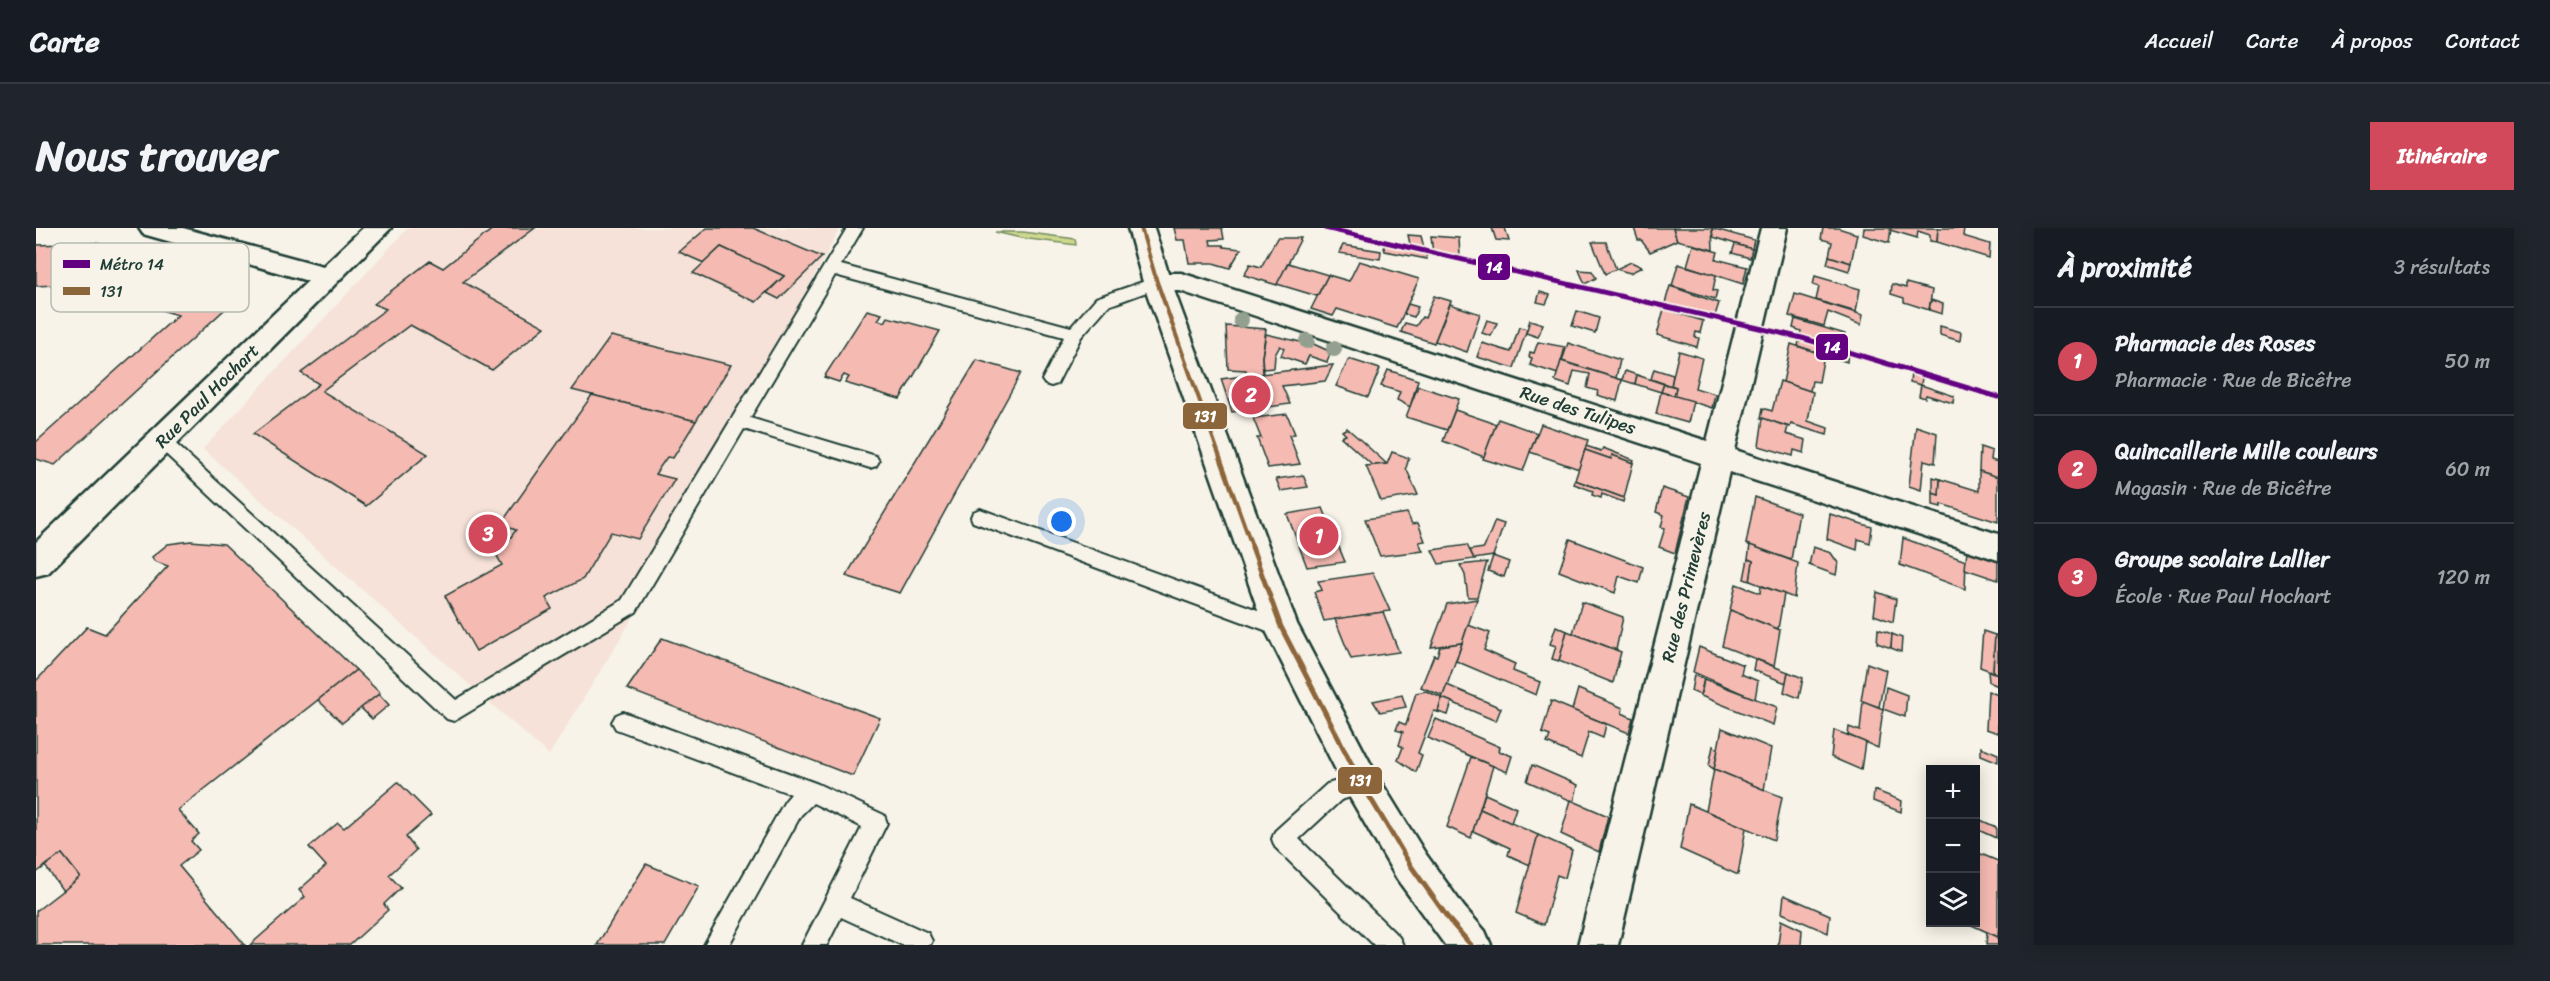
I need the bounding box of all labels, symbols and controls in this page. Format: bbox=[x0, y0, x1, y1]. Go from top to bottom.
text: Carte bbox=[30, 17, 100, 66]
text: Accueil bbox=[2145, 22, 2213, 60]
text: Carte bbox=[2246, 22, 2299, 60]
text: À propos bbox=[2332, 22, 2413, 60]
text: Contact bbox=[2446, 22, 2520, 60]
text: Nous trouver bbox=[36, 119, 276, 193]
button: Itinéraire bbox=[2370, 122, 2514, 190]
legend bbox=[51, 243, 249, 312]
text: À proximité bbox=[2058, 244, 2192, 290]
text: Métro 14 bbox=[100, 250, 164, 279]
text: 3 résultats bbox=[2394, 250, 2490, 285]
line badge: 14 bbox=[1477, 253, 1511, 281]
text: 14 bbox=[1486, 253, 1502, 282]
text: 131 bbox=[100, 277, 123, 306]
text: Pharmacie des Roses bbox=[2115, 324, 2315, 363]
line badge: 14 bbox=[1815, 333, 1849, 361]
text: 14 bbox=[1824, 333, 1840, 362]
street label: Rue Paul Hochart bbox=[147, 336, 267, 456]
text: 1 bbox=[2073, 344, 2082, 379]
text: 50 m bbox=[2445, 344, 2490, 379]
text: Pharmacie · Rue de Bicêtre bbox=[2115, 363, 2351, 398]
pin: 2 bbox=[1232, 372, 1270, 418]
street label: Rue des Tulipes bbox=[1516, 376, 1641, 444]
line badge: 131 bbox=[1182, 402, 1228, 430]
text: 131 bbox=[1194, 402, 1216, 431]
text: Quincaillerie Mille couleurs bbox=[2115, 432, 2378, 471]
text: 2 bbox=[2072, 452, 2083, 487]
text: 60 m bbox=[2445, 452, 2490, 487]
text: Magasin · Rue de Bicêtre bbox=[2115, 471, 2332, 506]
your location bbox=[1047, 507, 1076, 536]
street label: Rue des Primevères bbox=[1652, 508, 1720, 666]
pin: 3 bbox=[468, 512, 508, 556]
pin: 1 bbox=[1300, 514, 1338, 558]
text: Groupe scolaire Lallier bbox=[2115, 540, 2329, 579]
text: 3 bbox=[2072, 560, 2083, 595]
text: 120 m bbox=[2437, 560, 2490, 595]
text: École · Rue Paul Hochart bbox=[2115, 579, 2331, 614]
map controls bbox=[1926, 765, 1980, 927]
button: + bbox=[1926, 765, 1980, 819]
line badge: 131 bbox=[1337, 766, 1383, 795]
text: 131 bbox=[1349, 766, 1371, 795]
button: − bbox=[1926, 819, 1980, 873]
button: layers bbox=[1926, 873, 1980, 927]

